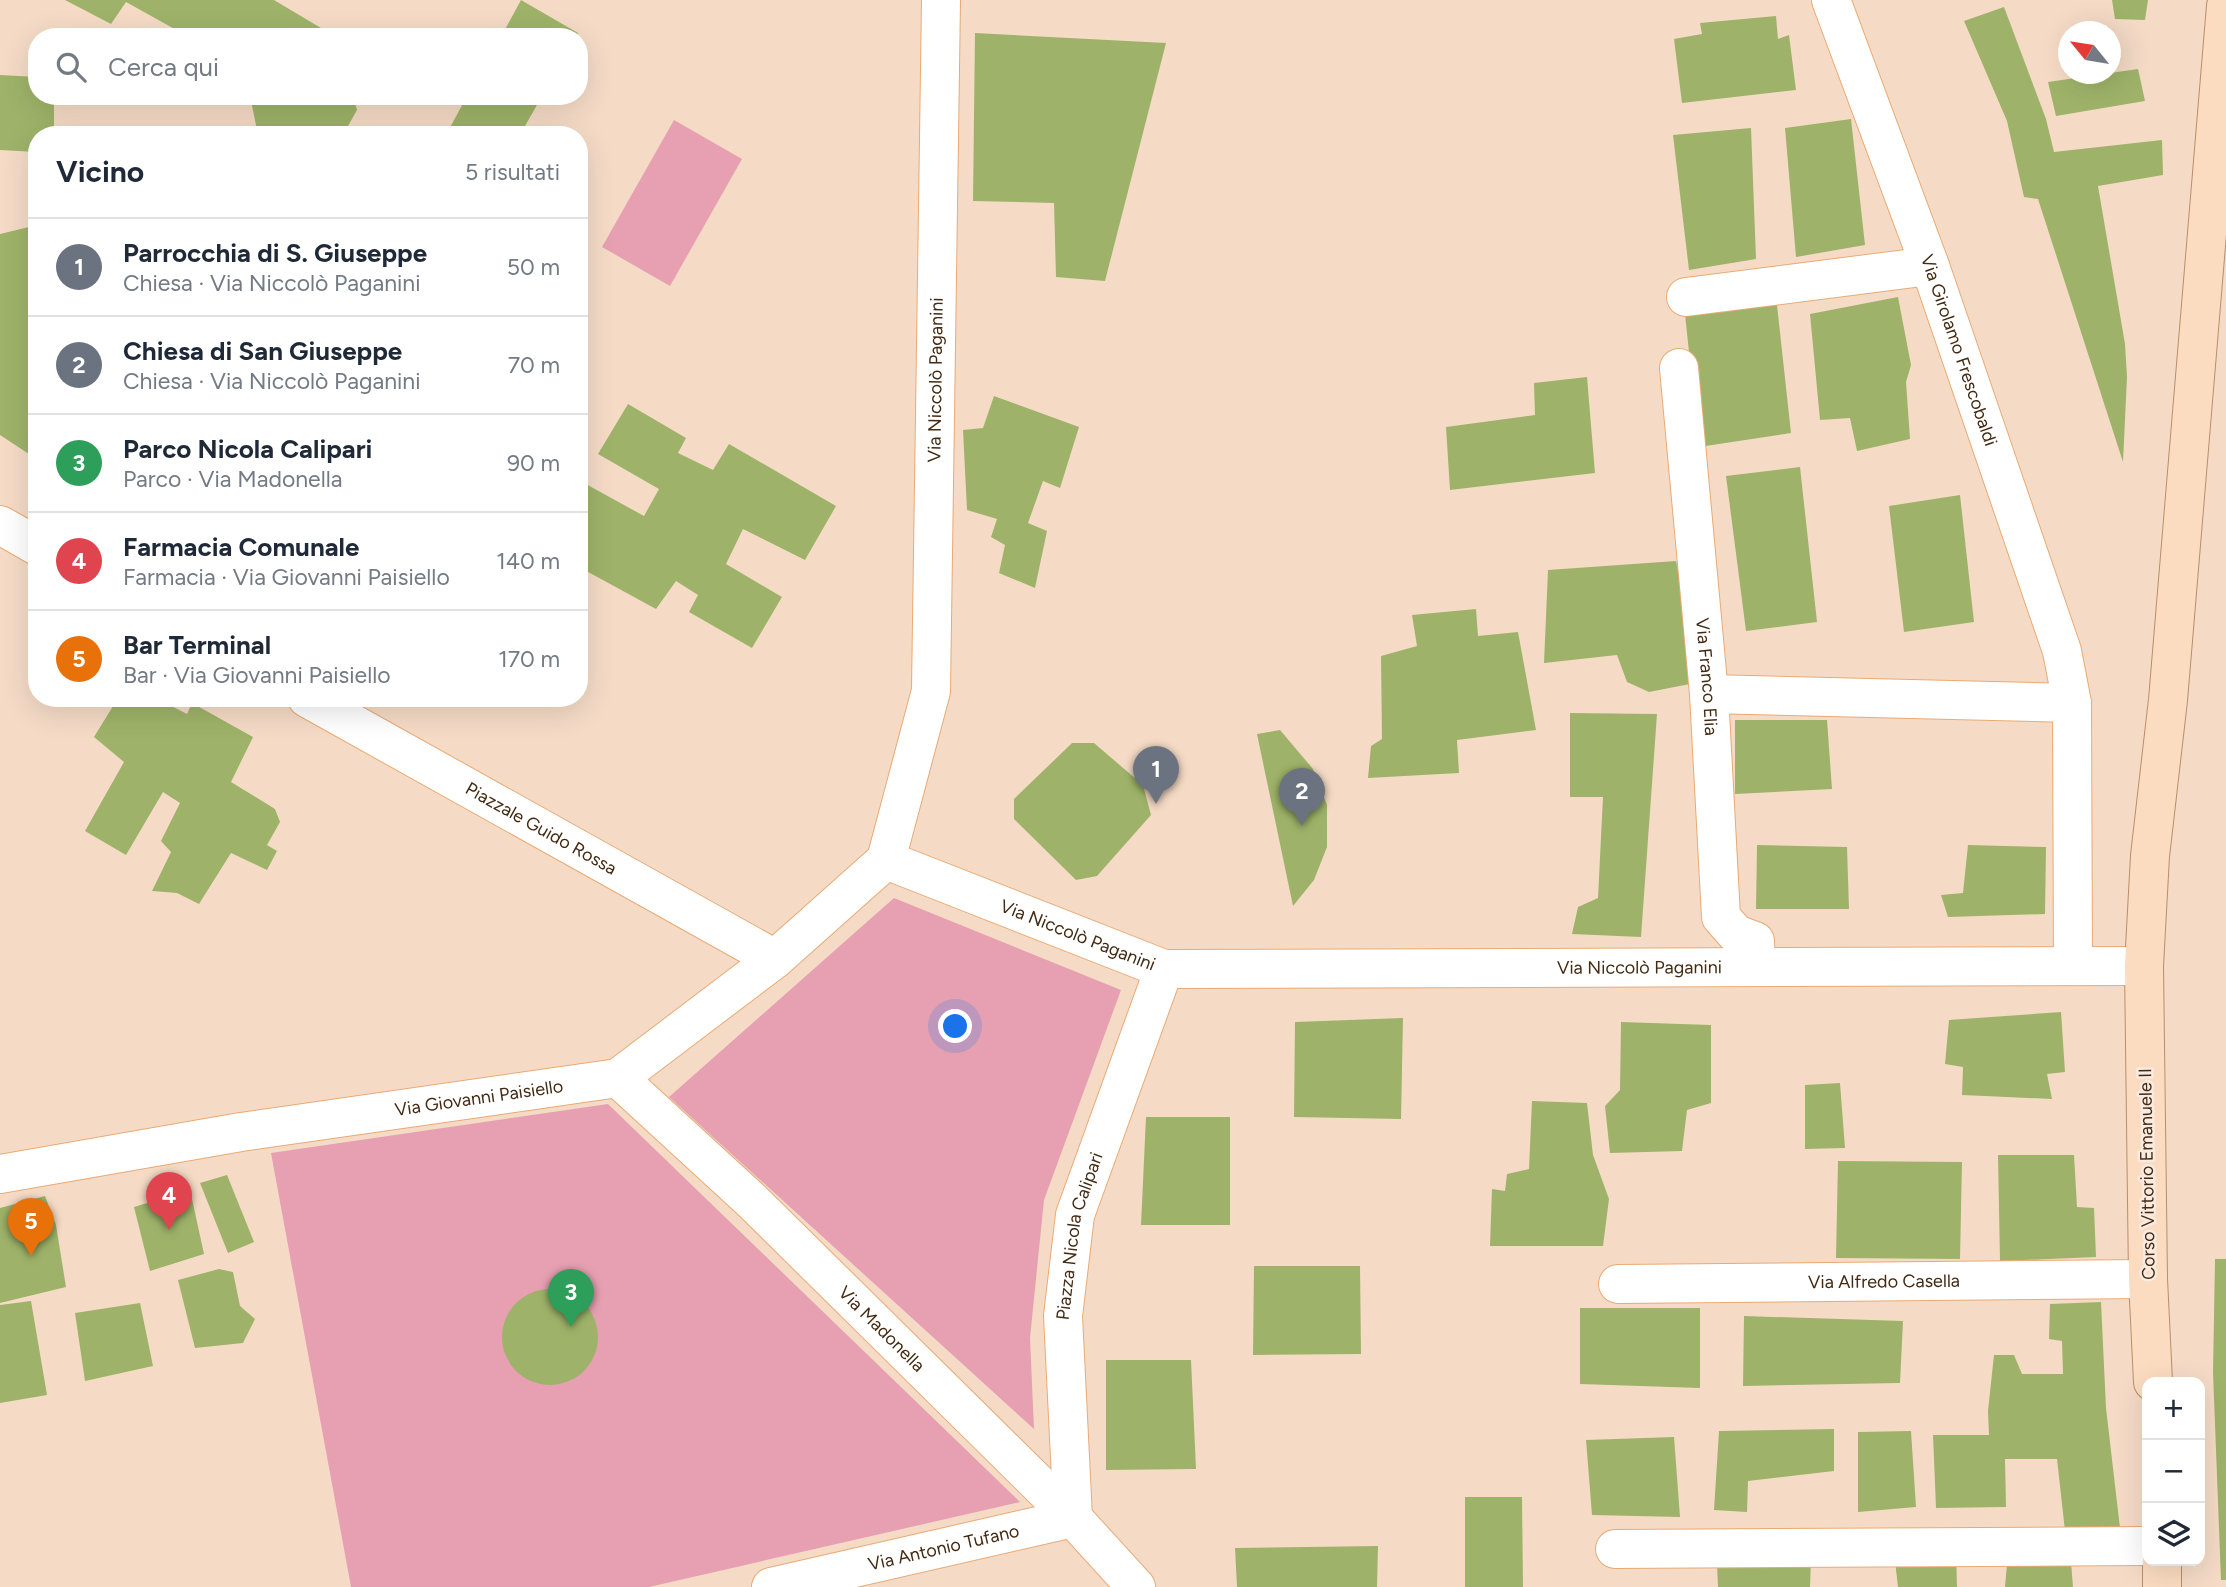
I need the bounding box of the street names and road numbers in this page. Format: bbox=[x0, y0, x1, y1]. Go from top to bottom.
street label: Via Girolamo Frescobaldi bbox=[1916, 252, 2002, 449]
street label: Via Niccolò Paganini bbox=[923, 297, 948, 463]
street label: Via Franco Elia bbox=[1691, 617, 1722, 736]
street label: Piazzale Guido Rossa bbox=[461, 778, 621, 880]
street label: Via Niccolò Paganini bbox=[997, 895, 1159, 976]
street label: Via Niccolò Paganini bbox=[1557, 956, 1722, 979]
street label: Corso Vittorio Emanuele II bbox=[2134, 1068, 2160, 1280]
street label: Via Giovanni Paisiello bbox=[393, 1075, 565, 1121]
street label: Piazza Nicola Calipari bbox=[1052, 1149, 1108, 1321]
street label: Via Alfredo Casella bbox=[1808, 1270, 1960, 1293]
street label: Via Madonella bbox=[834, 1282, 929, 1376]
street label: Via Antonio Tufano bbox=[866, 1520, 1021, 1575]

